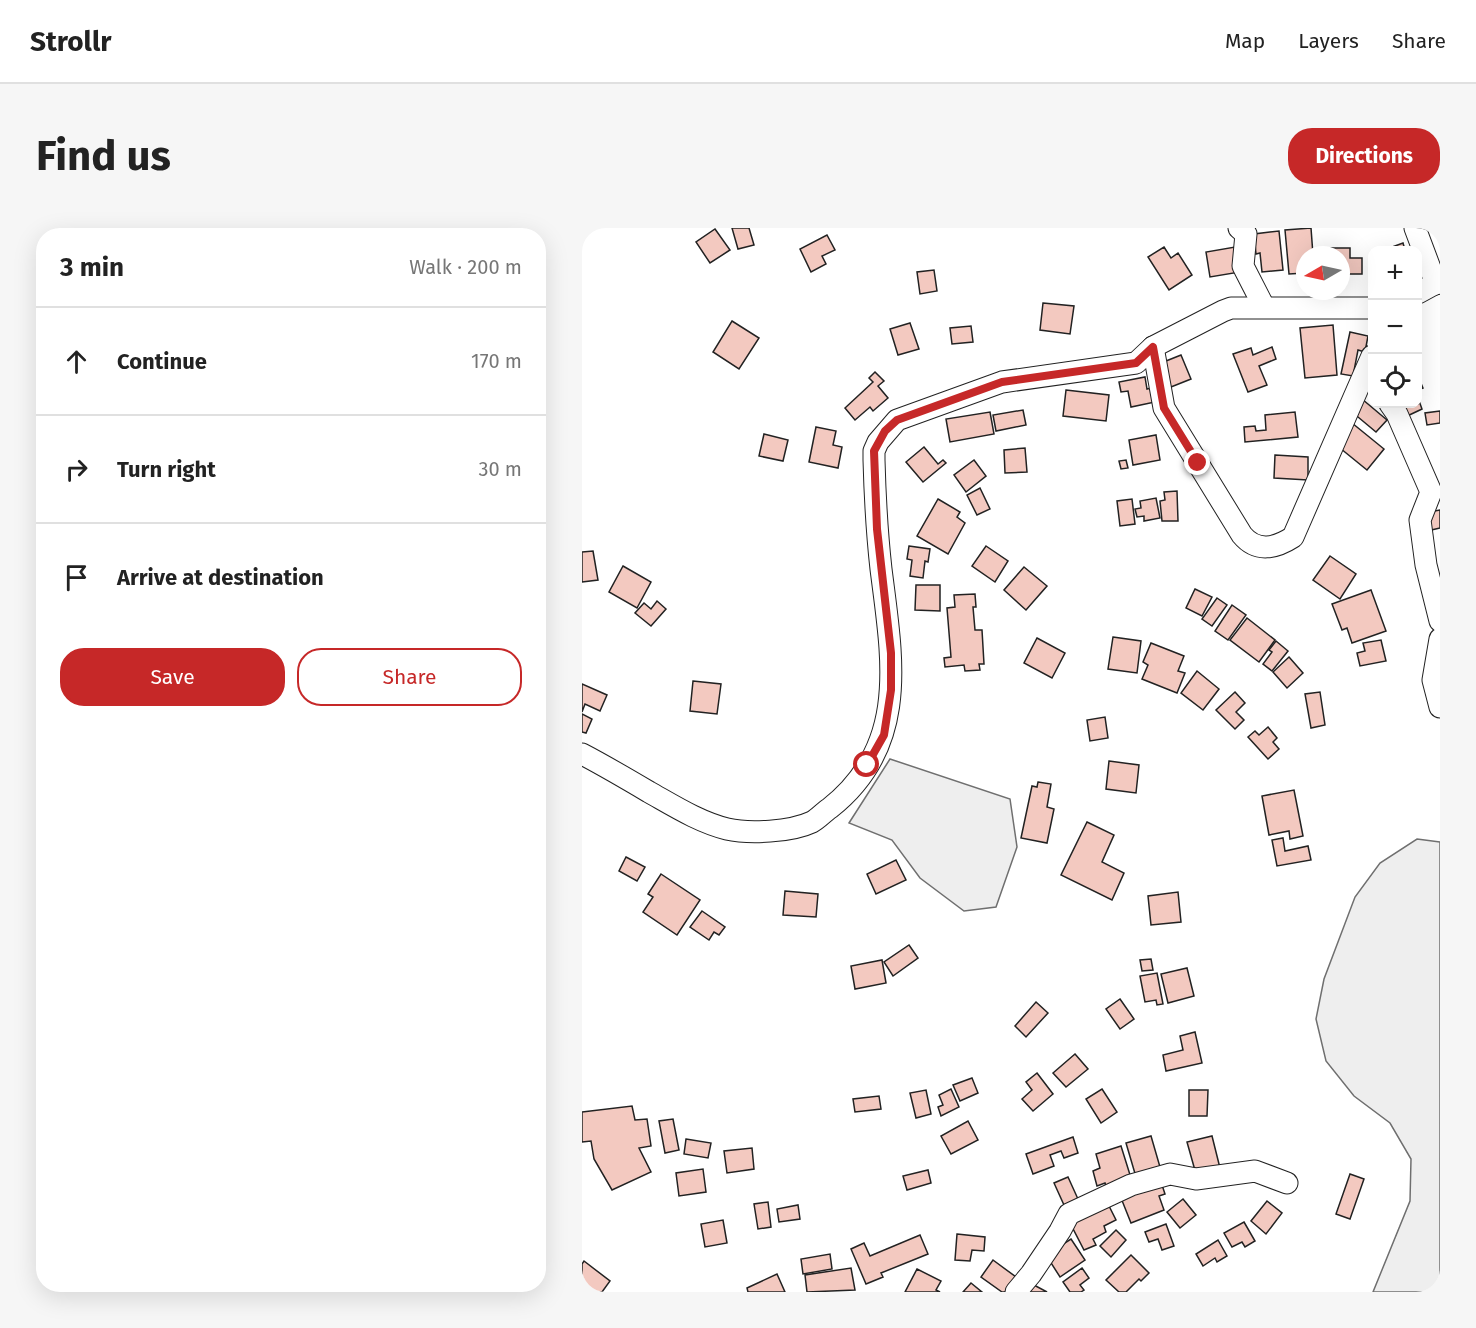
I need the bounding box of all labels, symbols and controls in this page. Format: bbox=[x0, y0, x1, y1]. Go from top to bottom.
text: Strollr bbox=[30, 25, 111, 58]
text: Map bbox=[1225, 28, 1265, 54]
text: Layers bbox=[1298, 28, 1359, 54]
text: Share bbox=[1392, 28, 1446, 54]
button: Directions bbox=[1288, 128, 1440, 184]
text: Find us bbox=[36, 131, 171, 181]
north arrow bbox=[1296, 246, 1350, 300]
map controls bbox=[1368, 246, 1422, 408]
button: + bbox=[1368, 246, 1422, 300]
text: 3 min bbox=[60, 252, 124, 283]
text: Walk · 200 m bbox=[409, 255, 522, 279]
button: − bbox=[1368, 300, 1422, 354]
icon: ahead bbox=[60, 345, 93, 378]
text: Continue bbox=[117, 348, 207, 375]
text: 170 m bbox=[471, 349, 522, 373]
button: locate bbox=[1368, 354, 1422, 408]
route end bbox=[1184, 449, 1210, 475]
icon: right bbox=[60, 453, 93, 486]
text: Turn right bbox=[117, 456, 216, 483]
text: 30 m bbox=[478, 457, 522, 481]
icon: arrive bbox=[60, 561, 93, 594]
text: Arrive at destination bbox=[117, 564, 324, 591]
button: Save bbox=[60, 648, 285, 706]
button: Share bbox=[297, 648, 522, 706]
route start bbox=[853, 751, 879, 777]

